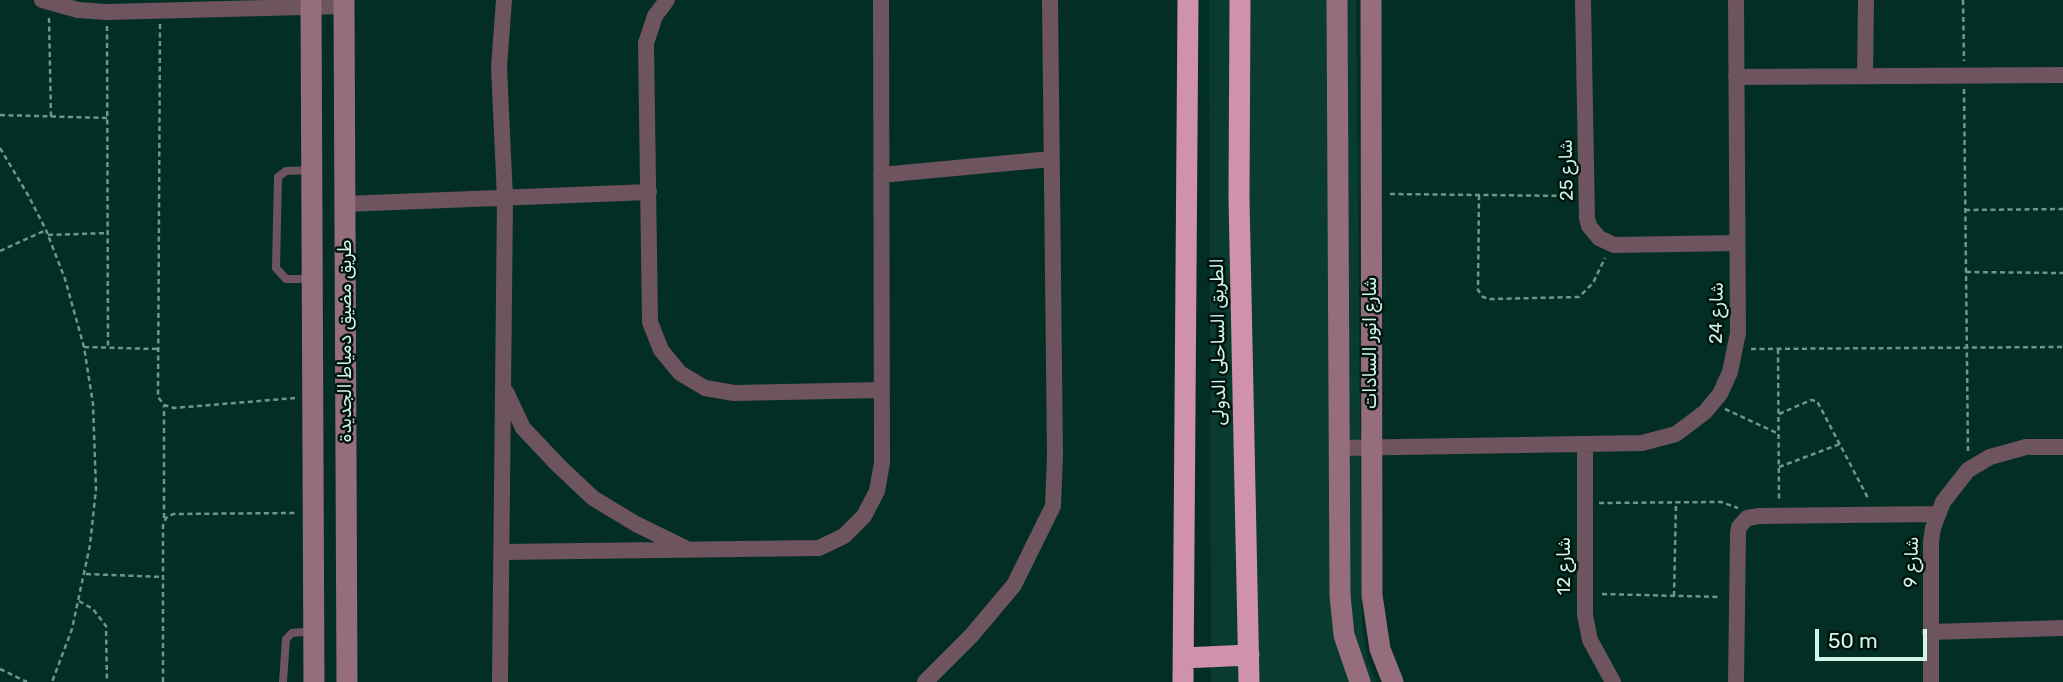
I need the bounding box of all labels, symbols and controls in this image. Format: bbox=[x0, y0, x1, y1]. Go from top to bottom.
street label: شارع 25 bbox=[1556, 139, 1578, 201]
street label: طريق مضيق دمياط الجديدة bbox=[335, 240, 357, 442]
street label: الطريق الساحلى الدولى bbox=[1207, 258, 1231, 426]
street label: شارع انور السادات bbox=[1360, 277, 1382, 409]
street label: شارع 24 bbox=[1706, 282, 1728, 344]
street label: شارع 9 bbox=[1900, 536, 1924, 588]
street label: شارع 12 bbox=[1554, 537, 1576, 595]
scale bar bbox=[1818, 616, 1930, 660]
text: 50 m bbox=[1828, 628, 1878, 653]

